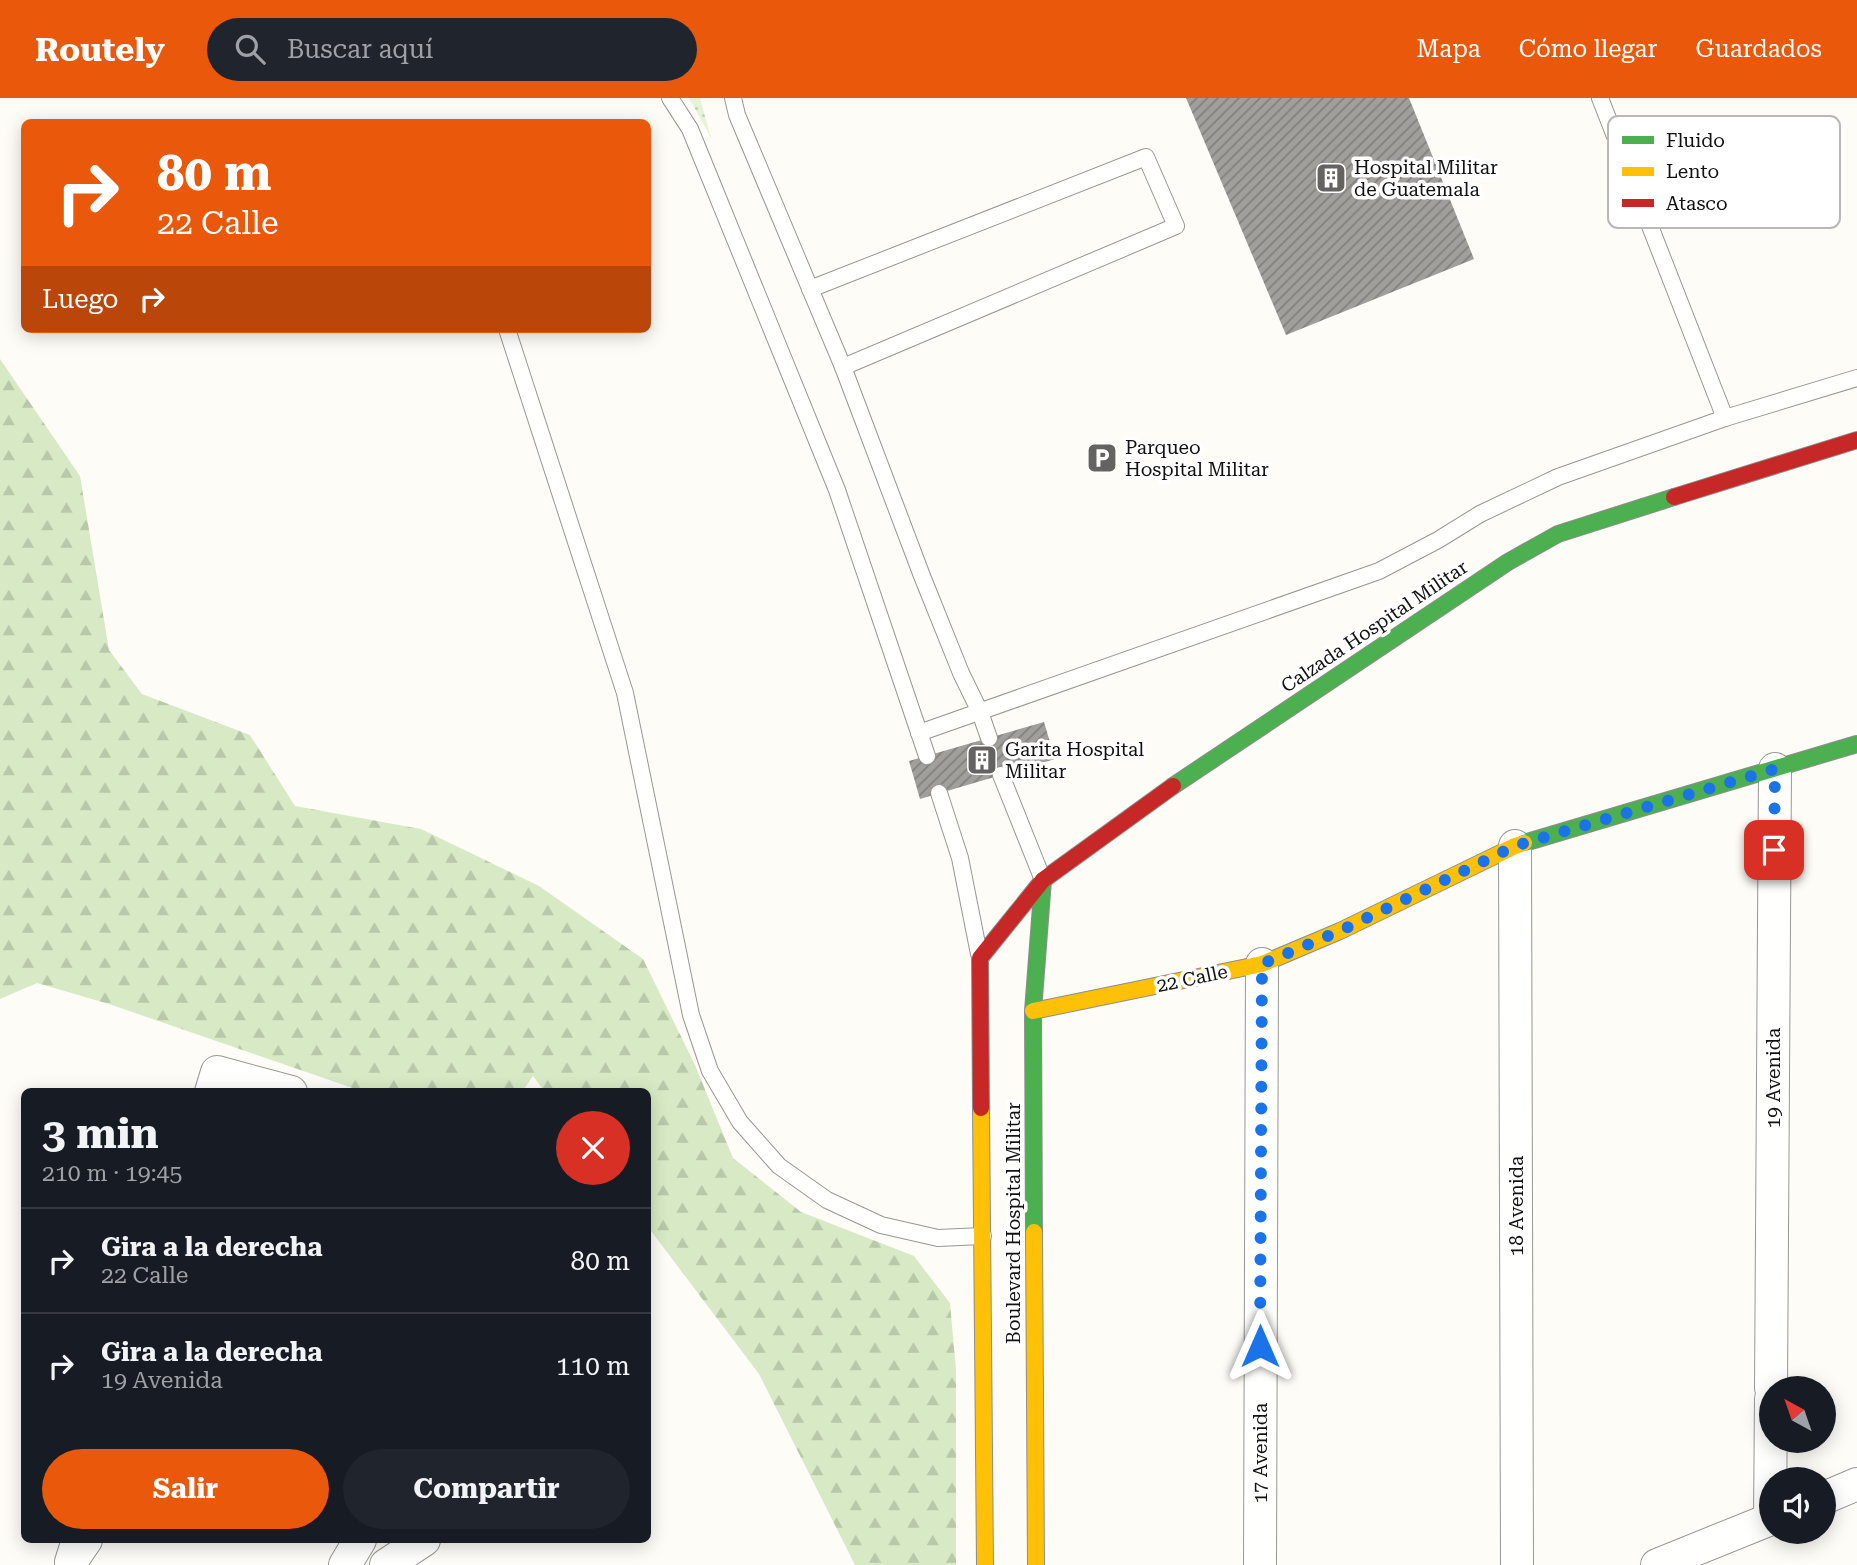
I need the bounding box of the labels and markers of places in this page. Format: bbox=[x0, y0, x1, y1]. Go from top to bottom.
place label: Hospital Militar de Guatemala bbox=[1354, 156, 1498, 201]
building icon: Hospital Militar de Guatemala bbox=[1314, 161, 1348, 195]
place label: Parqueo Hospital Militar bbox=[1125, 436, 1269, 481]
parking icon: Parqueo Hospital Militar bbox=[1085, 441, 1119, 475]
place label: Garita Hospital Militar bbox=[1005, 738, 1144, 783]
building icon: Garita Hospital Militar bbox=[965, 743, 999, 777]
pin bbox=[1744, 820, 1804, 880]

